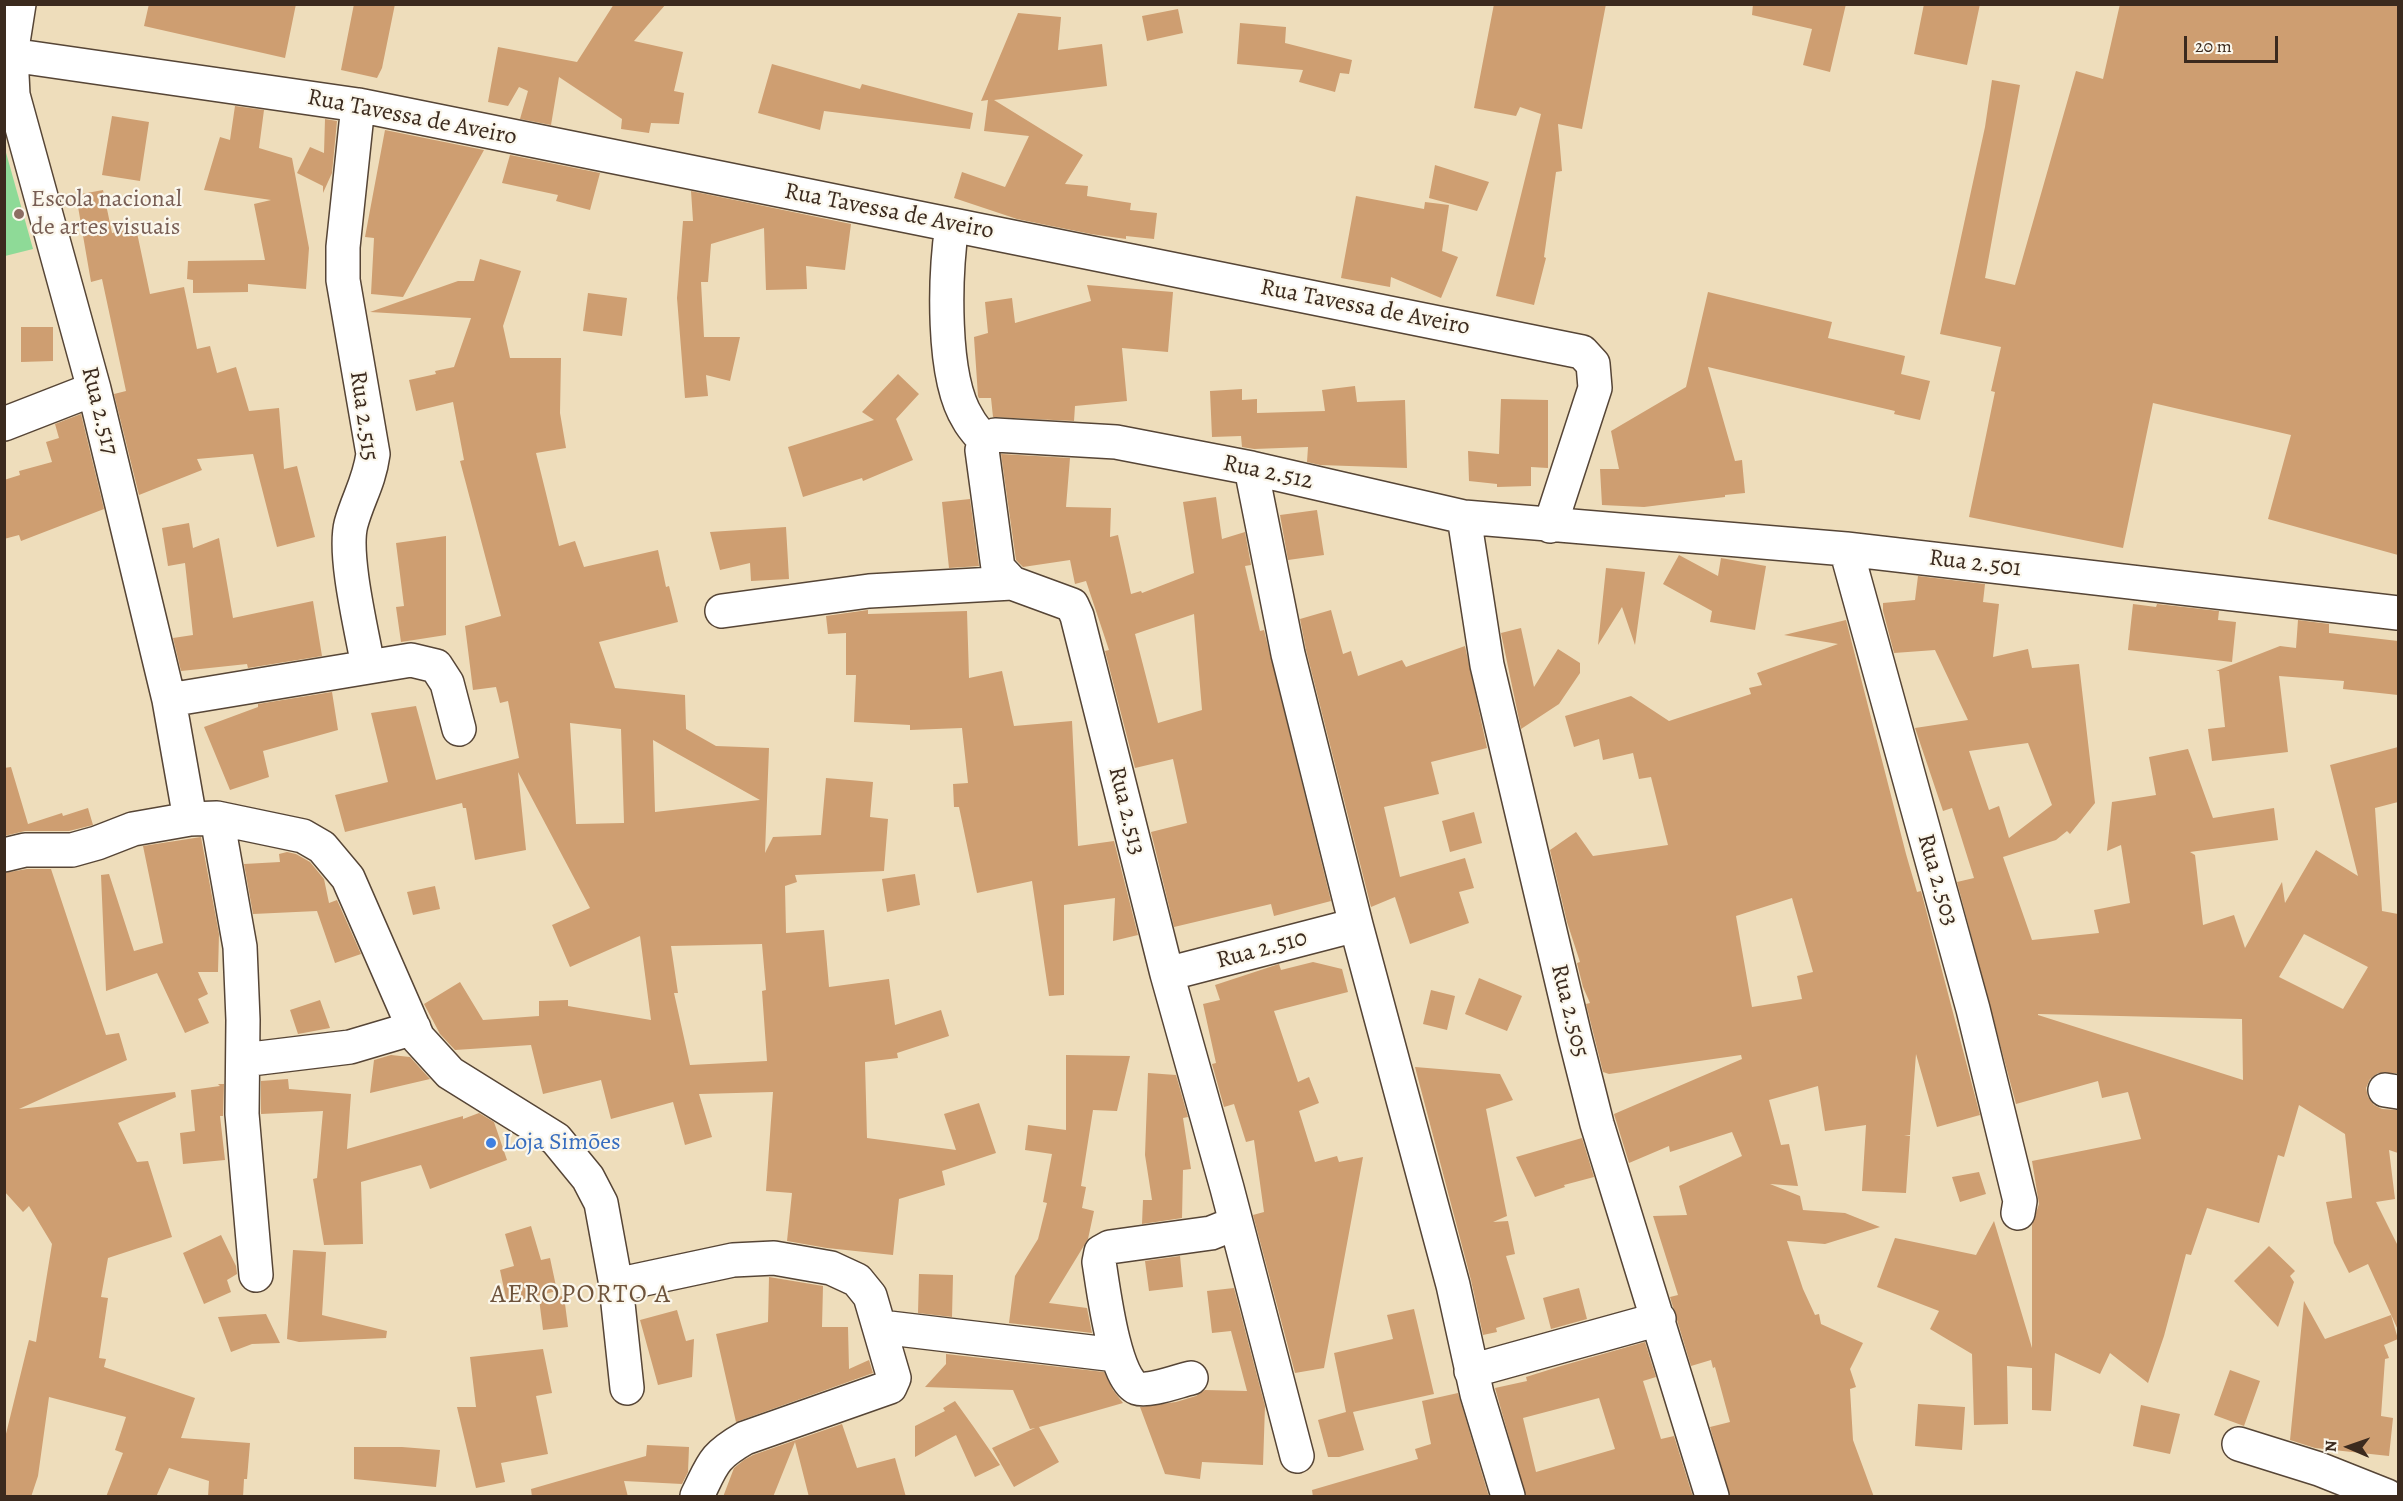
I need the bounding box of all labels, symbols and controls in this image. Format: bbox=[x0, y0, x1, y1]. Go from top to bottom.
scale bar bbox=[2187, 24, 2282, 62]
text: 20 m bbox=[2195, 34, 2232, 58]
street label: Rua Tavessa de Aveiro bbox=[305, 84, 519, 152]
street label: Rua Tavessa de Aveiro bbox=[782, 178, 996, 246]
place label: Escola nacional de artes visuais bbox=[31, 186, 182, 242]
marker: Escola nacional de artes visuais bbox=[12, 207, 26, 221]
street label: Rua Tavessa de Aveiro bbox=[1258, 274, 1472, 342]
street label: Rua 2.517 bbox=[74, 364, 124, 458]
street label: Rua 2.515 bbox=[342, 369, 384, 463]
street label: Rua 2.512 bbox=[1220, 449, 1316, 497]
street label: Rua 2.501 bbox=[1927, 544, 2023, 584]
street label: Rua 2.513 bbox=[1101, 764, 1151, 858]
street label: Rua 2.503 bbox=[1910, 831, 1964, 929]
street label: Rua 2.510 bbox=[1213, 924, 1311, 976]
street label: Rua 2.505 bbox=[1544, 961, 1594, 1061]
place label: Loja Simões bbox=[503, 1129, 621, 1157]
marker: Loja Simões bbox=[484, 1136, 498, 1150]
district label: AEROPORTO A bbox=[490, 1280, 672, 1312]
north arrow bbox=[2319, 1417, 2379, 1477]
text: N bbox=[2320, 1440, 2342, 1453]

